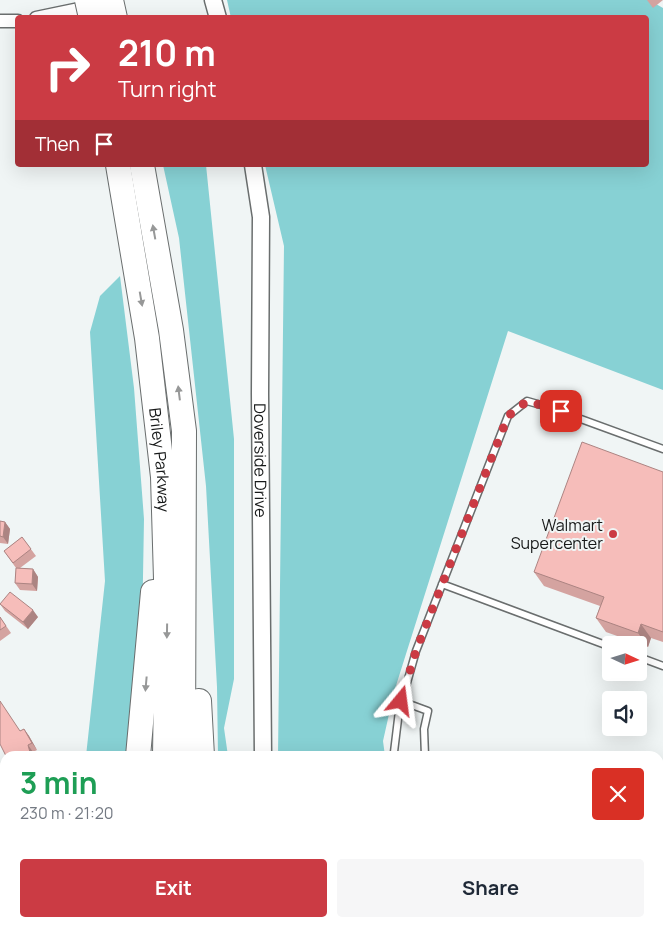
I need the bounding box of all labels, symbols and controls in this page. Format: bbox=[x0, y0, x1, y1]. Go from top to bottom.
text: 210 m bbox=[118, 29, 216, 77]
icon: right bbox=[35, 35, 100, 100]
text: Turn right bbox=[118, 74, 216, 104]
icon: arrive bbox=[90, 130, 118, 158]
text: Then bbox=[35, 131, 80, 157]
one-way arrow bbox=[149, 224, 157, 240]
one-way arrow bbox=[137, 292, 145, 308]
one-way arrow bbox=[175, 385, 183, 401]
pin bbox=[540, 390, 582, 432]
icon: arrive bbox=[547, 397, 575, 425]
street label: Doverside Drive bbox=[249, 403, 272, 518]
street label: Briley Parkway bbox=[144, 407, 175, 513]
place label: Walmart Supercenter bbox=[511, 514, 603, 554]
marker: Walmart Supercenter bbox=[607, 528, 619, 540]
one-way arrow bbox=[163, 623, 171, 639]
north arrow bbox=[602, 636, 648, 681]
map controls bbox=[602, 636, 647, 736]
position arrow bbox=[374, 674, 426, 726]
one-way arrow bbox=[142, 676, 150, 692]
button: sound bbox=[602, 691, 647, 736]
text: 3 min bbox=[20, 762, 98, 803]
button: close bbox=[592, 768, 644, 820]
text: 230 m · 21:20 bbox=[20, 802, 114, 824]
button: Exit bbox=[20, 859, 327, 917]
button: Share bbox=[337, 859, 644, 917]

